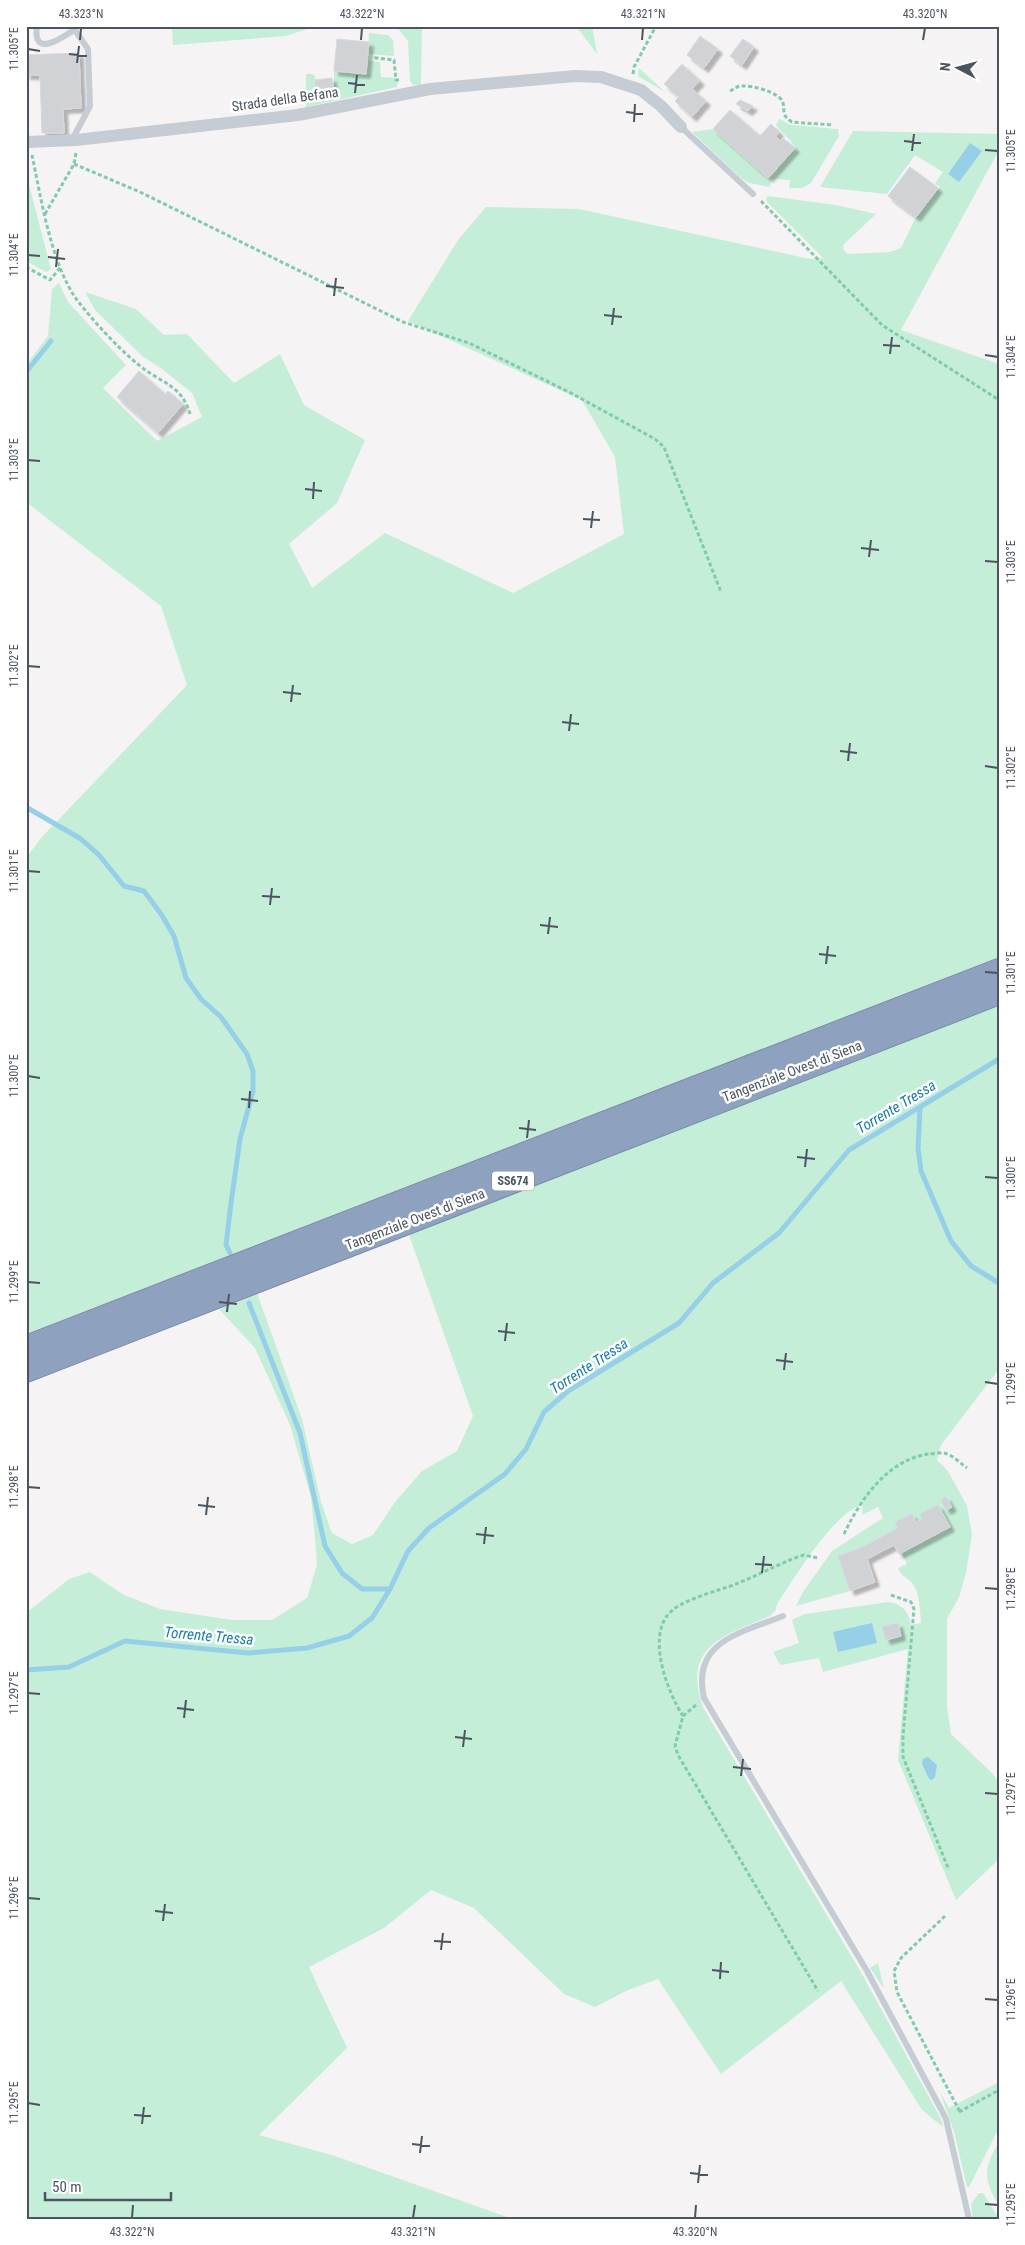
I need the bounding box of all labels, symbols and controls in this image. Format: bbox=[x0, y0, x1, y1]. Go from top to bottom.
text: 43.323°N bbox=[59, 7, 103, 21]
text: 43.322°N bbox=[340, 7, 384, 21]
text: 43.321°N bbox=[621, 7, 665, 21]
text: 43.320°N bbox=[903, 7, 947, 21]
text: 11.305°E bbox=[7, 27, 21, 71]
north arrow bbox=[932, 42, 982, 92]
text: N bbox=[937, 62, 953, 72]
street label: Strada della Befana bbox=[231, 84, 339, 114]
text: 11.305°E bbox=[1004, 129, 1018, 173]
text: 11.304°E bbox=[7, 233, 21, 277]
text: 11.304°E bbox=[1004, 335, 1018, 379]
text: 11.303°E bbox=[7, 438, 21, 482]
text: 11.303°E bbox=[1004, 540, 1018, 584]
text: 11.302°E bbox=[7, 644, 21, 688]
text: 11.302°E bbox=[1004, 746, 1018, 790]
text: 11.301°E bbox=[7, 849, 21, 893]
text: 11.301°E bbox=[1004, 951, 1018, 995]
street label: Tangenziale Ovest di Siena bbox=[720, 1037, 864, 1105]
text: 11.300°E bbox=[7, 1054, 21, 1098]
water label: Torrente Tressa bbox=[853, 1076, 939, 1138]
text: 11.300°E bbox=[1004, 1156, 1018, 1200]
road number: SS674 bbox=[492, 1172, 534, 1190]
street label: Tangenziale Ovest di Siena bbox=[343, 1185, 487, 1253]
text: 11.299°E bbox=[7, 1260, 21, 1304]
water label: Torrente Tressa bbox=[547, 1334, 631, 1398]
text: 11.299°E bbox=[1004, 1362, 1018, 1406]
text: 11.298°E bbox=[7, 1465, 21, 1509]
text: 11.298°E bbox=[1004, 1567, 1018, 1611]
water label: Torrente Tressa bbox=[164, 1623, 254, 1649]
text: 11.297°E bbox=[7, 1671, 21, 1715]
text: 11.297°E bbox=[1004, 1772, 1018, 1816]
text: 11.296°E bbox=[7, 1876, 21, 1920]
text: 11.296°E bbox=[1004, 1978, 1018, 2022]
text: 11.295°E bbox=[7, 2081, 21, 2125]
scale bar bbox=[45, 2170, 171, 2202]
text: 50 m bbox=[52, 2178, 82, 2196]
text: 11.295°E bbox=[1004, 2183, 1018, 2227]
text: 43.322°N bbox=[110, 2225, 154, 2239]
text: 43.321°N bbox=[391, 2225, 435, 2239]
text: 43.320°N bbox=[673, 2225, 717, 2239]

